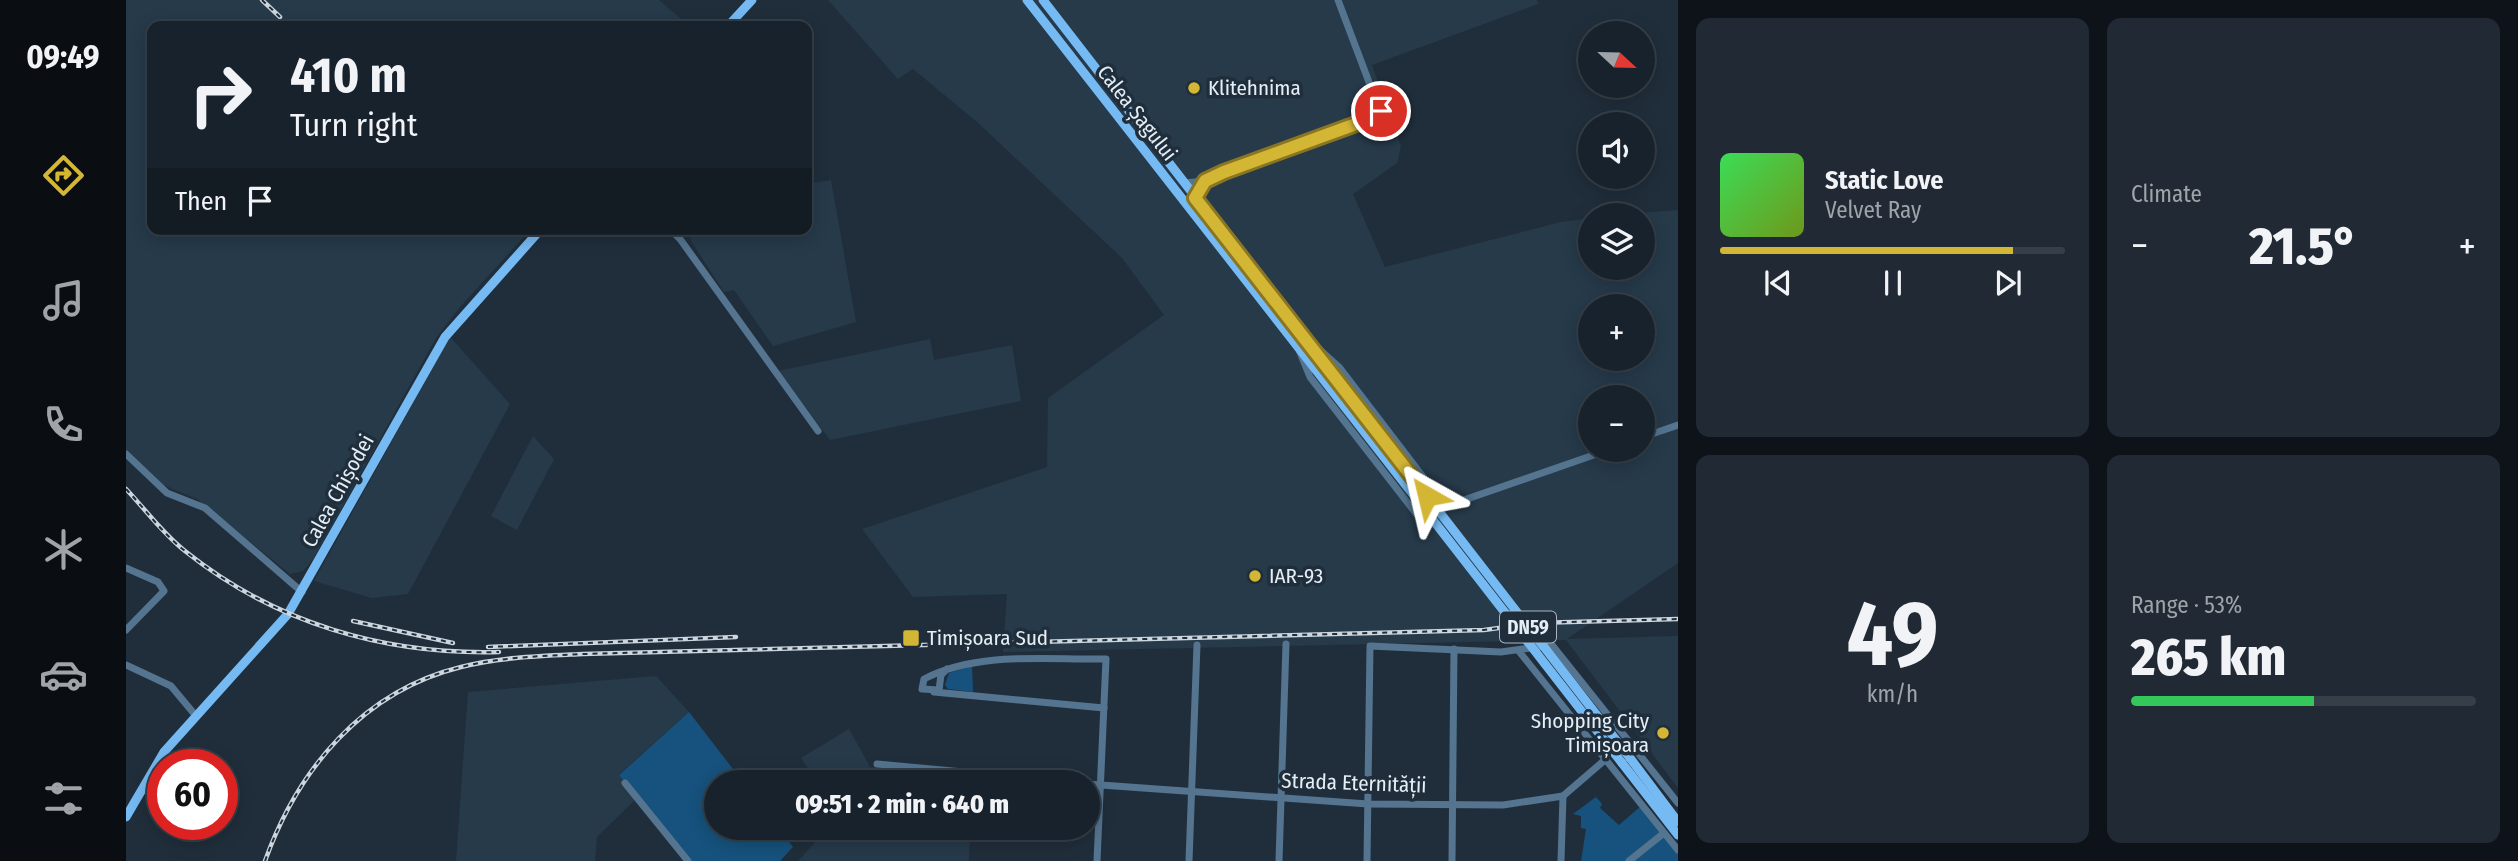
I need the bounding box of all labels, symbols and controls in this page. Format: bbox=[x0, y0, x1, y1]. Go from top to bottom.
north arrow bbox=[1578, 21, 1656, 98]
map controls bbox=[1578, 21, 1655, 462]
text: 09:49 bbox=[26, 38, 100, 76]
text: 410 m bbox=[290, 46, 407, 105]
icon: right bbox=[175, 49, 266, 140]
street label: Calea Șagului bbox=[1092, 60, 1182, 166]
place label: Klitehnima bbox=[1208, 75, 1301, 101]
marker: Klitehnima bbox=[1186, 80, 1202, 96]
pin bbox=[1351, 81, 1411, 141]
icon: arrive bbox=[1362, 92, 1400, 130]
text: Turn right bbox=[290, 106, 417, 144]
button: sound bbox=[1578, 112, 1655, 189]
icon: directions bbox=[39, 151, 88, 200]
text: Static Love bbox=[1825, 165, 1943, 196]
text: Climate bbox=[2131, 180, 2202, 208]
icon: arrive bbox=[241, 182, 279, 220]
text: Then bbox=[175, 186, 227, 217]
text: Velvet Ray bbox=[1825, 196, 1921, 224]
button: layers bbox=[1578, 203, 1655, 280]
text: 21.5° bbox=[2249, 215, 2358, 278]
text: − bbox=[2131, 223, 2148, 269]
text: + bbox=[2459, 223, 2476, 269]
icon: previous bbox=[1759, 264, 1797, 302]
icon: pause bbox=[1874, 264, 1912, 302]
icon: next bbox=[1989, 264, 2027, 302]
icon: music bbox=[39, 276, 88, 325]
button: + bbox=[1578, 294, 1655, 371]
button: − bbox=[1578, 385, 1655, 462]
icon: phone bbox=[39, 400, 88, 449]
street label: Calea Chișodei bbox=[296, 430, 380, 552]
position arrow bbox=[1390, 459, 1464, 533]
icon: climate bbox=[39, 525, 88, 574]
place label: IAR-93 bbox=[1269, 563, 1323, 589]
marker: IAR-93 bbox=[1247, 568, 1263, 584]
text: 49 bbox=[1846, 580, 1939, 689]
text: Range · 53% bbox=[2131, 591, 2242, 619]
road number: DN59 bbox=[1500, 612, 1556, 642]
place label: Timișoara Sud bbox=[927, 625, 1048, 651]
text: 265 km bbox=[2131, 626, 2286, 689]
marker: Timișoara Sud bbox=[901, 628, 921, 648]
icon: car bbox=[39, 650, 88, 699]
text: km/h bbox=[1867, 680, 1918, 708]
place label: Shopping City Timișoara bbox=[1531, 708, 1650, 758]
marker: Shopping City Timișoara bbox=[1655, 725, 1671, 741]
speed limit sign: 60 bbox=[147, 749, 238, 840]
street label: Strada Eternității bbox=[1281, 767, 1427, 799]
icon: filters bbox=[39, 774, 88, 823]
text: 09:51 · 2 min · 640 m bbox=[795, 789, 1009, 820]

